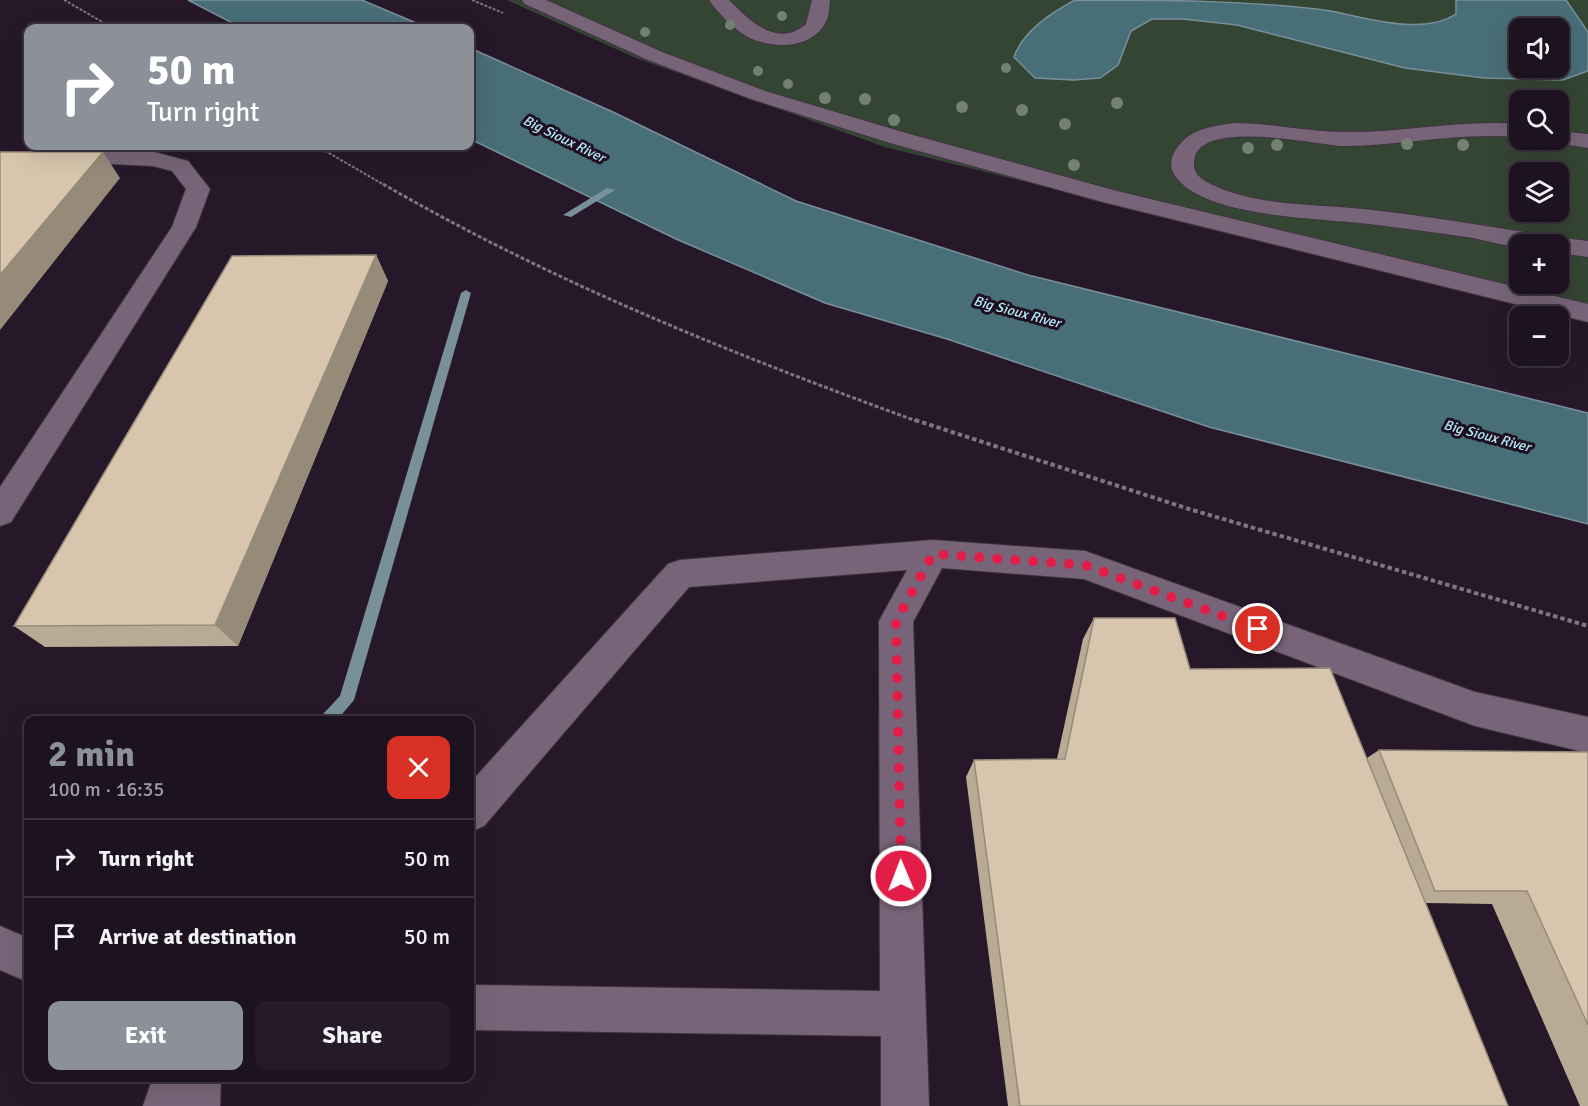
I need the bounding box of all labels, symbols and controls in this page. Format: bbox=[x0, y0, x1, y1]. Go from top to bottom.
map controls bbox=[1509, 18, 1569, 366]
button: sound bbox=[1509, 18, 1569, 78]
text: 50 m bbox=[147, 45, 236, 96]
icon: right bbox=[48, 48, 126, 126]
button: search bbox=[1509, 90, 1569, 150]
text: Turn right bbox=[147, 96, 260, 129]
water label: Big Sioux River bbox=[520, 112, 609, 167]
button: layers bbox=[1509, 162, 1569, 222]
button: + bbox=[1509, 234, 1569, 294]
water label: Big Sioux River bbox=[972, 292, 1064, 332]
button: − bbox=[1509, 306, 1569, 366]
water label: Big Sioux River bbox=[1442, 416, 1534, 456]
pin bbox=[1232, 603, 1283, 654]
icon: arrive bbox=[1241, 612, 1274, 645]
text: 2 min bbox=[48, 732, 135, 777]
button: close bbox=[387, 736, 450, 799]
text: 100 m · 16:35 bbox=[48, 777, 164, 802]
icon: right bbox=[48, 842, 81, 875]
position arrow bbox=[869, 844, 933, 908]
text: Turn right bbox=[99, 845, 194, 872]
text: 50 m bbox=[404, 845, 450, 872]
icon: arrive bbox=[48, 920, 81, 953]
text: Arrive at destination bbox=[99, 923, 296, 950]
text: 50 m bbox=[404, 923, 450, 950]
button: Exit bbox=[48, 1001, 243, 1070]
button: Share bbox=[255, 1001, 450, 1070]

